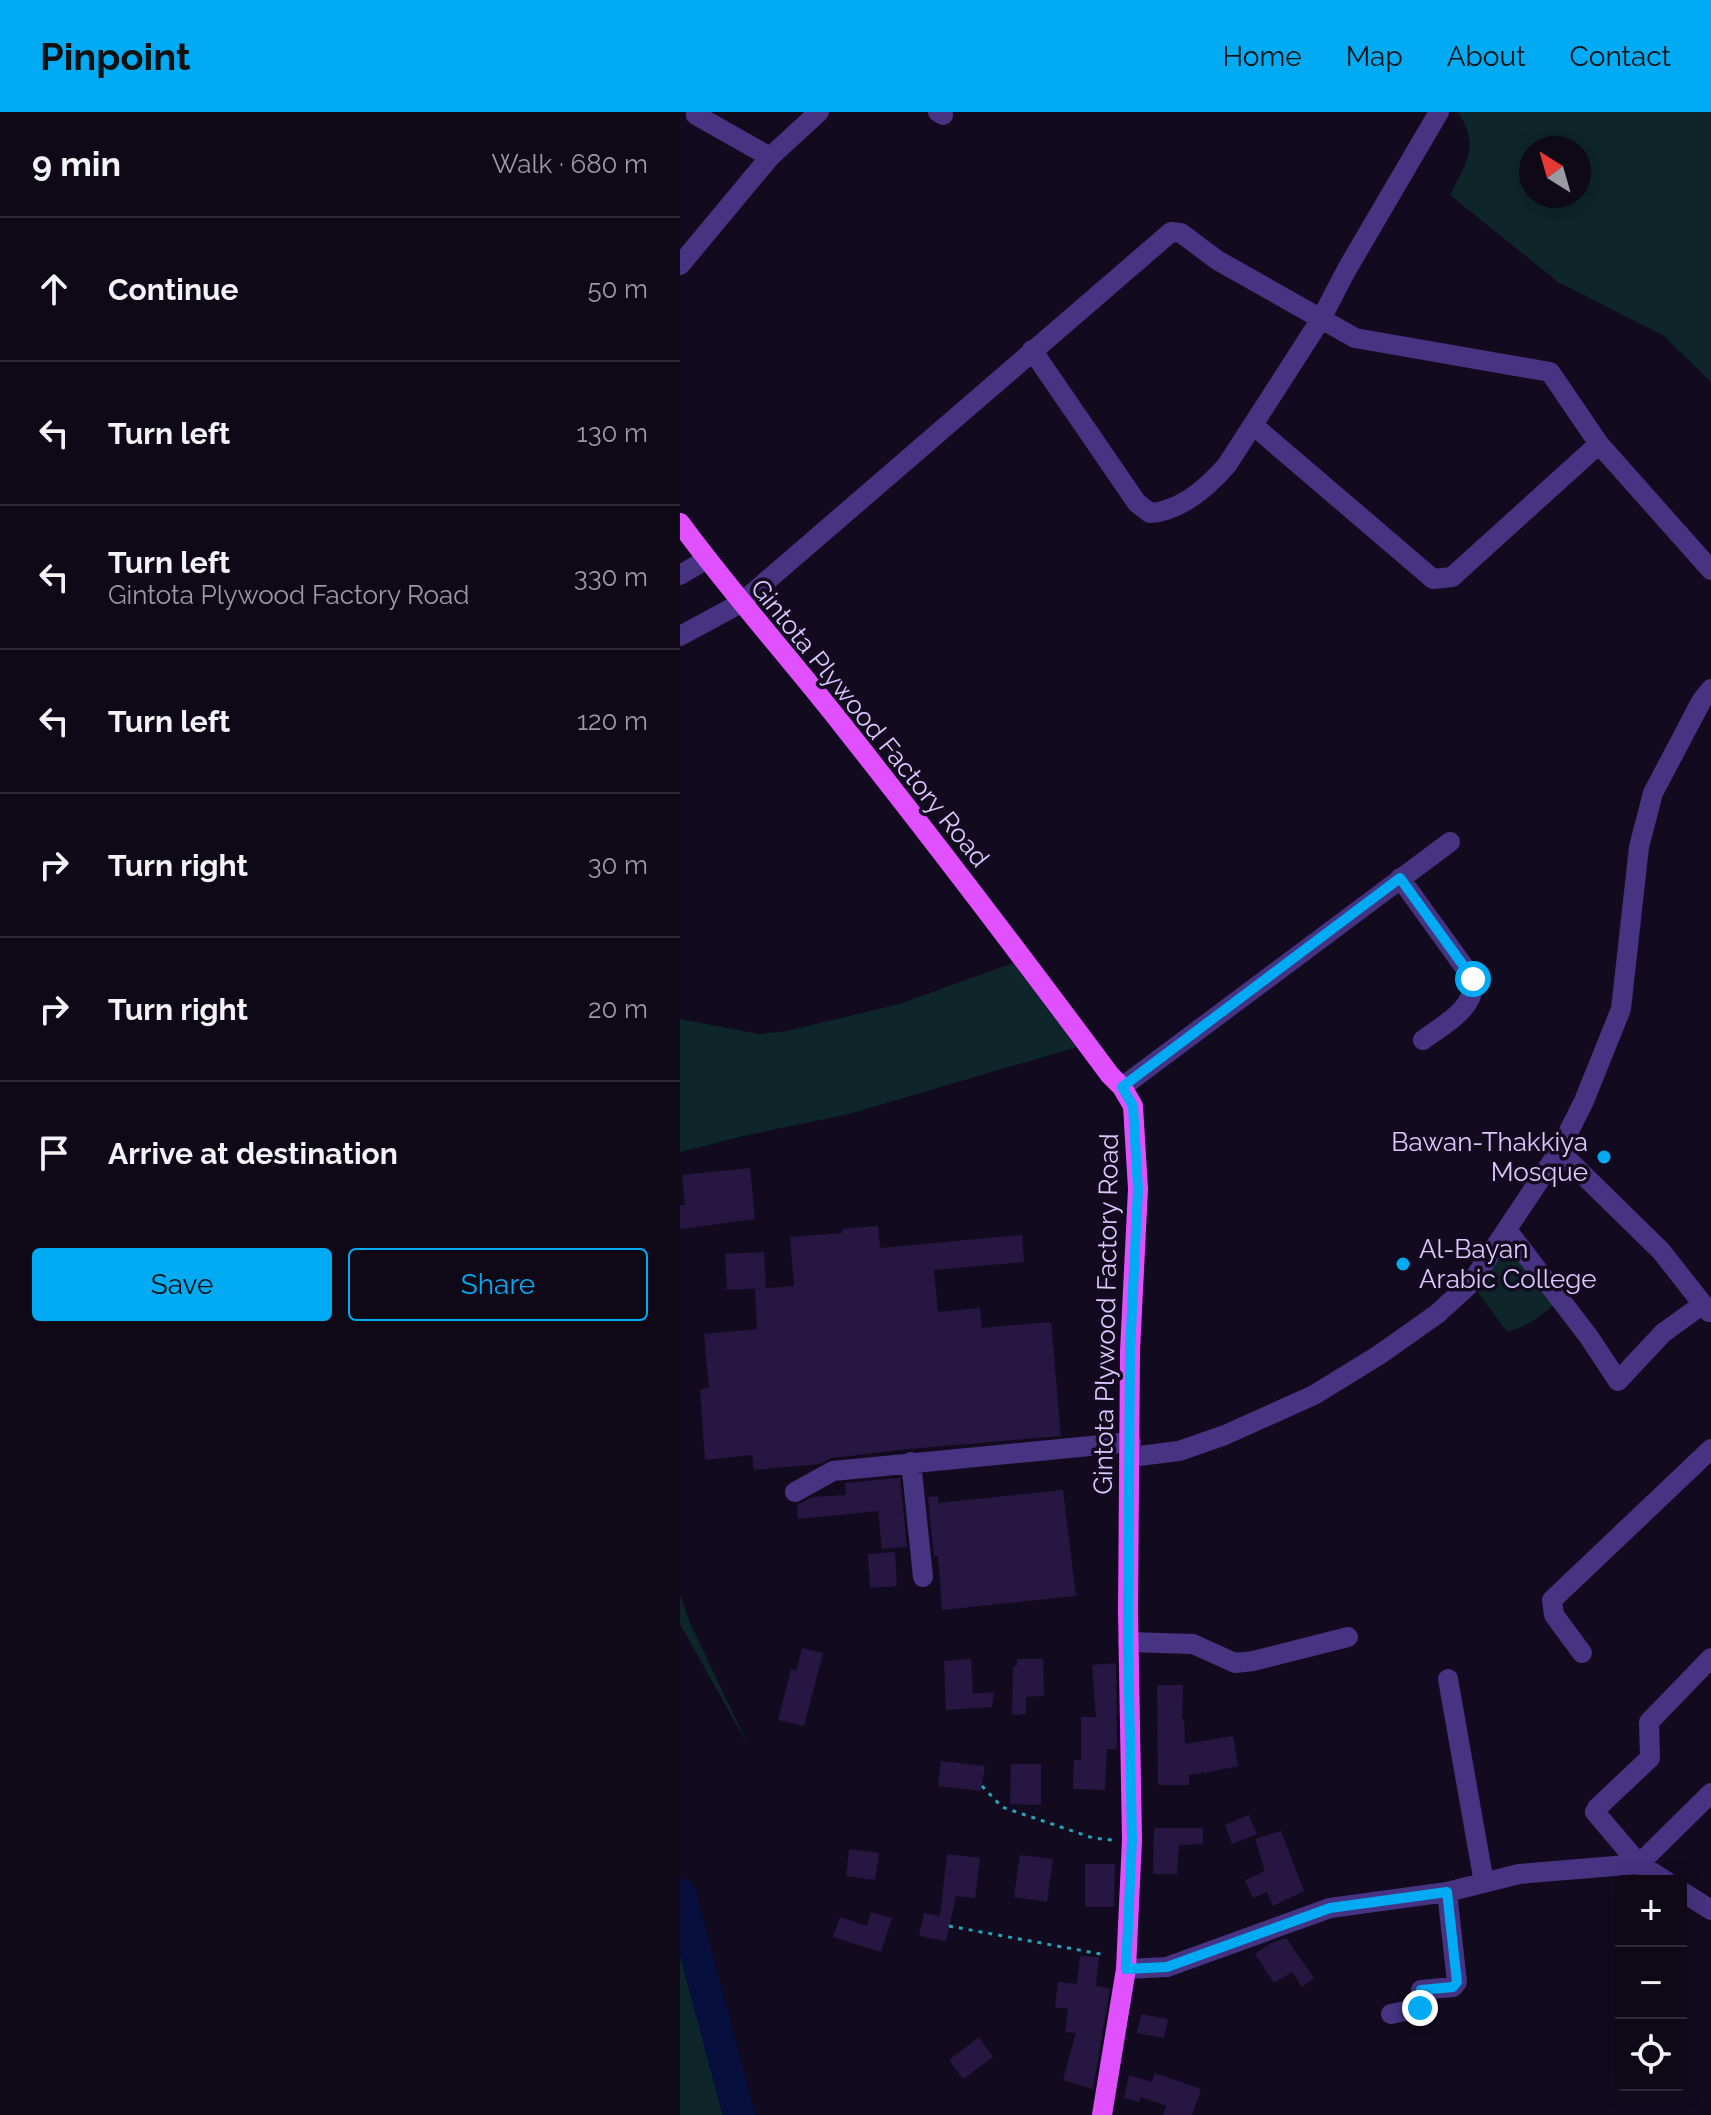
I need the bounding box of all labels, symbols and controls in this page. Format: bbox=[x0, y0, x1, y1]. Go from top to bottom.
text: Pinpoint bbox=[40, 34, 191, 79]
text: Home bbox=[1222, 40, 1302, 73]
text: Map bbox=[1346, 40, 1403, 73]
text: About bbox=[1447, 40, 1526, 73]
text: Contact bbox=[1570, 40, 1671, 73]
north arrow bbox=[1519, 136, 1591, 208]
text: 9 min bbox=[32, 144, 121, 184]
text: Walk · 680 m bbox=[491, 149, 648, 179]
icon: ahead bbox=[32, 267, 76, 311]
text: Continue bbox=[108, 272, 239, 307]
text: 50 m bbox=[587, 274, 648, 304]
icon: left bbox=[32, 411, 76, 455]
text: Turn left bbox=[108, 416, 230, 451]
text: 130 m bbox=[577, 418, 648, 448]
text: Turn left bbox=[108, 545, 230, 580]
icon: left bbox=[32, 555, 76, 599]
text: 330 m bbox=[574, 562, 648, 592]
street label: Gintota Plywood Factory Road bbox=[745, 573, 995, 873]
text: Gintota Plywood Factory Road bbox=[108, 580, 469, 610]
icon: left bbox=[32, 699, 76, 743]
text: Turn left bbox=[108, 704, 230, 739]
text: 120 m bbox=[577, 706, 648, 736]
icon: right bbox=[32, 843, 76, 887]
text: Turn right bbox=[108, 848, 248, 883]
text: 30 m bbox=[588, 850, 648, 880]
route start bbox=[1455, 961, 1491, 997]
icon: right bbox=[32, 987, 76, 1031]
text: Turn right bbox=[108, 992, 248, 1027]
text: 20 m bbox=[588, 994, 648, 1024]
place label: Bawan-Thakkiya Mosque bbox=[1391, 1127, 1588, 1187]
icon: arrive bbox=[32, 1131, 76, 1175]
street label: Gintota Plywood Factory Road bbox=[1088, 1133, 1124, 1495]
text: Arrive at destination bbox=[108, 1136, 398, 1171]
marker: Bawan-Thakkiya Mosque bbox=[1595, 1148, 1613, 1166]
place label: Al-Bayan Arabic College bbox=[1419, 1234, 1596, 1294]
button: Save bbox=[32, 1248, 332, 1321]
button: Share bbox=[348, 1248, 648, 1321]
marker: Al-Bayan Arabic College bbox=[1394, 1255, 1412, 1273]
map controls bbox=[1615, 1875, 1687, 2091]
button: + bbox=[1615, 1875, 1687, 1947]
button: − bbox=[1615, 1947, 1687, 2019]
route end bbox=[1402, 1990, 1438, 2026]
button: locate bbox=[1615, 2019, 1687, 2091]

